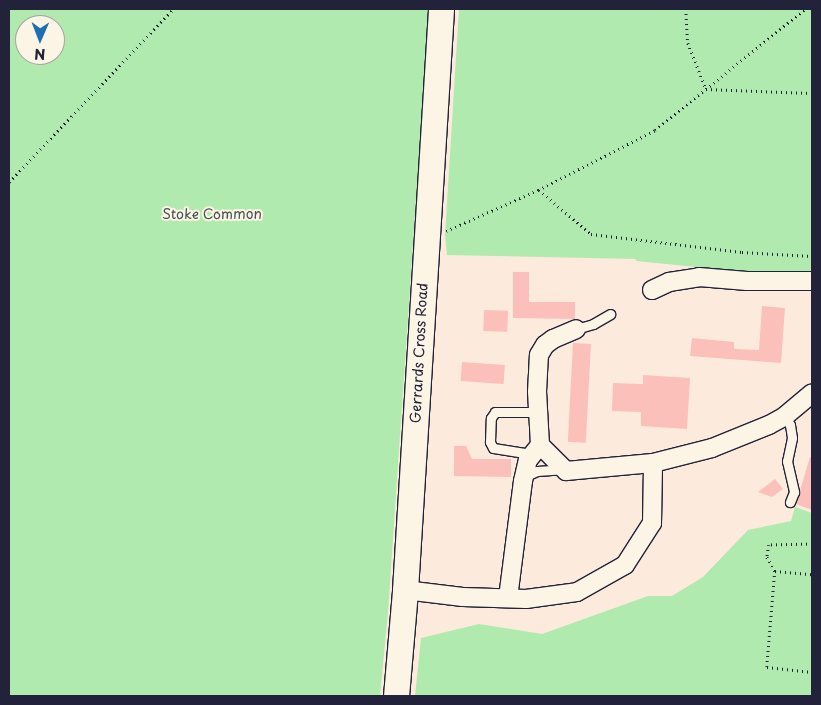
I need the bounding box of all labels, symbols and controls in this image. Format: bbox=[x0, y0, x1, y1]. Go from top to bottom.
north arrow bbox=[15, 15, 65, 65]
text: N bbox=[34, 44, 45, 65]
park label: Stoke Common bbox=[161, 206, 263, 222]
street label: Gerrards Cross Road bbox=[407, 282, 431, 424]

